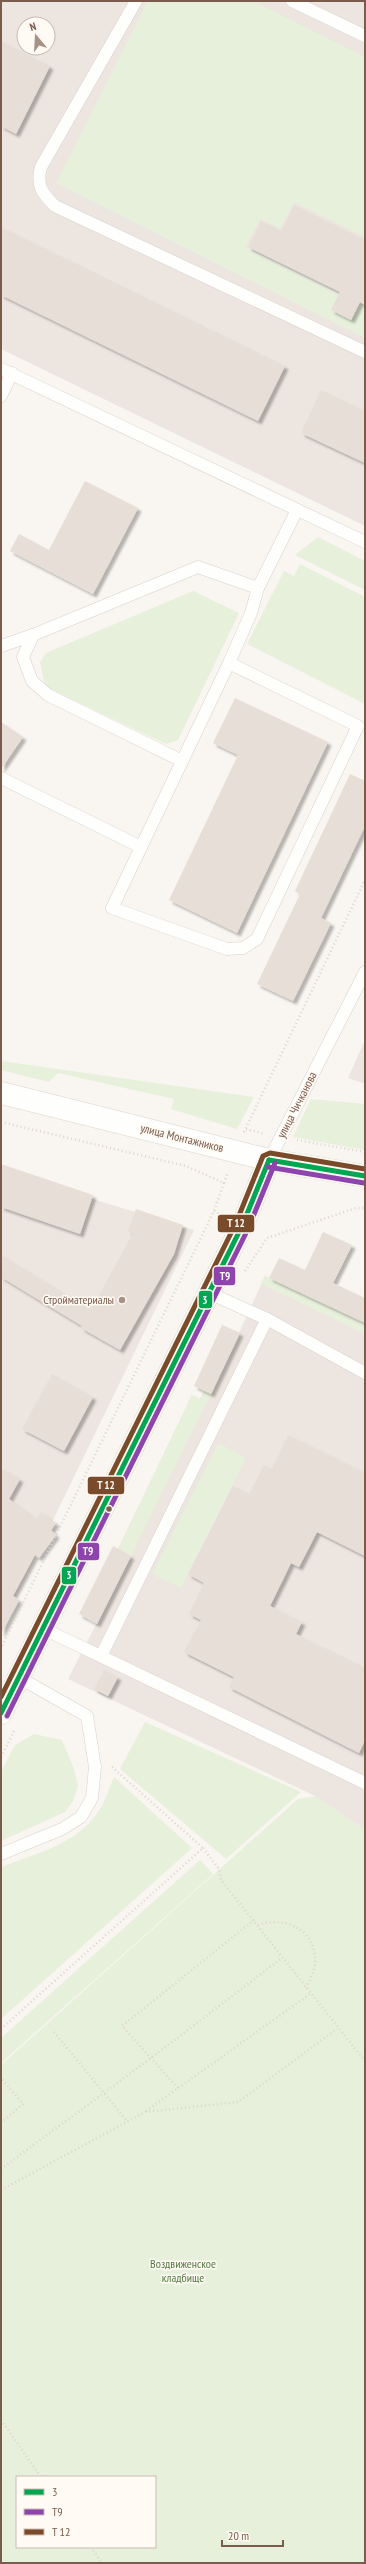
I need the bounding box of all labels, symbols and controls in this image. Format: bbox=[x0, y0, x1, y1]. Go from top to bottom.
north arrow bbox=[16, 16, 56, 56]
text: N bbox=[28, 19, 38, 34]
street label: улица Чичканова bbox=[273, 1069, 320, 1140]
street label: улица Монтажников bbox=[139, 1120, 225, 1155]
line badge: Т 12 bbox=[217, 1214, 255, 1233]
text: Т 12 bbox=[227, 1216, 245, 1230]
line badge: Т9 bbox=[213, 1266, 236, 1286]
text: Т9 bbox=[220, 1269, 230, 1283]
line badge: 3 bbox=[198, 1290, 213, 1309]
place label: Стройматериалы bbox=[43, 1292, 114, 1307]
text: 3 bbox=[202, 1293, 208, 1307]
marker: Стройматериалы bbox=[117, 1295, 127, 1305]
line badge: Т 12 bbox=[87, 1476, 125, 1495]
text: Т 12 bbox=[97, 1478, 115, 1492]
unlabelled marker bbox=[104, 1504, 114, 1514]
line badge: Т9 bbox=[77, 1542, 100, 1561]
text: Т9 bbox=[83, 1544, 93, 1558]
line badge: 3 bbox=[61, 1566, 77, 1585]
text: 3 bbox=[66, 1568, 72, 1582]
park label: Воздвиженское кладбище bbox=[150, 2256, 216, 2285]
legend bbox=[16, 2476, 156, 2548]
text: 3 bbox=[52, 2484, 57, 2499]
text: Т9 bbox=[52, 2504, 63, 2519]
scale bar bbox=[222, 2522, 283, 2548]
text: Т 12 bbox=[52, 2524, 70, 2539]
text: 20 m bbox=[228, 2528, 249, 2543]

